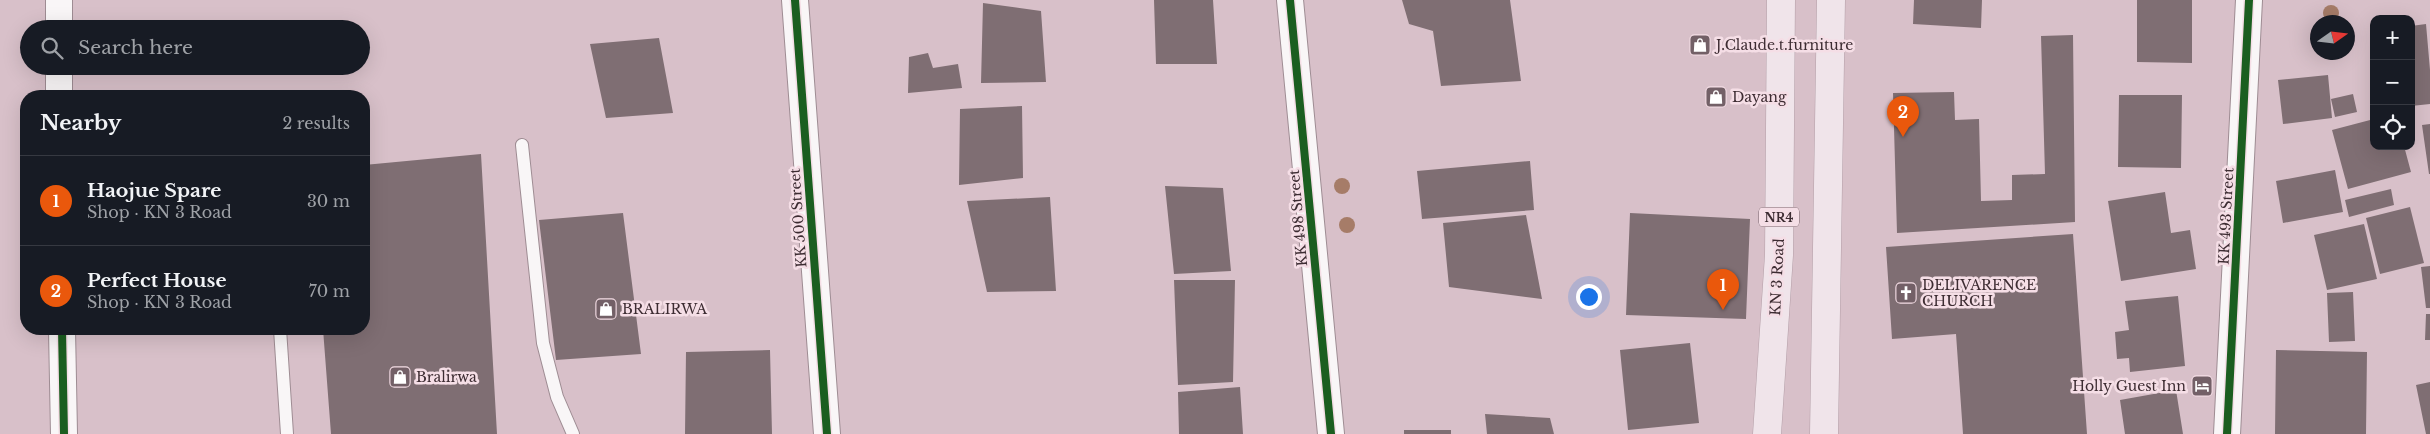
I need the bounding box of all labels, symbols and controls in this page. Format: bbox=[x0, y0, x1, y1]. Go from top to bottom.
north arrow bbox=[2310, 15, 2355, 60]
map controls bbox=[2370, 15, 2415, 150]
button: + bbox=[2370, 15, 2415, 60]
search box bbox=[20, 20, 370, 75]
shop icon: J.Claude.t.furniture bbox=[1688, 33, 1712, 57]
icon: search bbox=[38, 34, 66, 62]
text: Search here bbox=[78, 36, 193, 59]
place label: J.Claude.t.furniture bbox=[1714, 36, 1853, 54]
button: − bbox=[2370, 60, 2415, 105]
shop icon: Dayang bbox=[1704, 85, 1728, 109]
place label: Dayang bbox=[1732, 88, 1787, 106]
pin: 2 bbox=[1887, 96, 1919, 137]
button: locate bbox=[2370, 105, 2415, 150]
text: Nearby bbox=[40, 110, 121, 136]
text: 2 results bbox=[282, 113, 350, 133]
street label: KK 493 Street bbox=[2214, 166, 2238, 265]
street label: KK 500 Street bbox=[786, 167, 810, 268]
street label: KK 498 Street bbox=[1285, 168, 1311, 267]
text: Haojue Spare bbox=[87, 179, 221, 202]
text: 1 bbox=[53, 191, 59, 211]
text: 30 m bbox=[307, 191, 350, 211]
text: Shop · KN 3 Road bbox=[87, 202, 232, 222]
road number: NR4 bbox=[1759, 208, 1799, 226]
street label: KN 3 Road bbox=[1766, 237, 1788, 316]
text: Perfect House bbox=[87, 269, 227, 292]
pin: 1 bbox=[1707, 269, 1739, 310]
place label: DELIVARENCE CHURCH bbox=[1922, 276, 2036, 310]
text: 2 bbox=[51, 281, 61, 301]
text: 70 m bbox=[309, 281, 350, 301]
church icon: DELIVARENCE CHURCH bbox=[1894, 281, 1918, 305]
your location bbox=[1576, 284, 1602, 310]
text: Shop · KN 3 Road bbox=[87, 292, 232, 312]
shop icon: BRALIRWA bbox=[594, 297, 618, 321]
place label: BRALIRWA bbox=[622, 300, 707, 318]
shop icon: Bralirwa bbox=[388, 365, 412, 389]
place label: Bralirwa bbox=[416, 368, 477, 386]
hotel icon: Holly Guest Inn bbox=[2190, 374, 2214, 398]
place label: Holly Guest Inn bbox=[2072, 377, 2186, 395]

